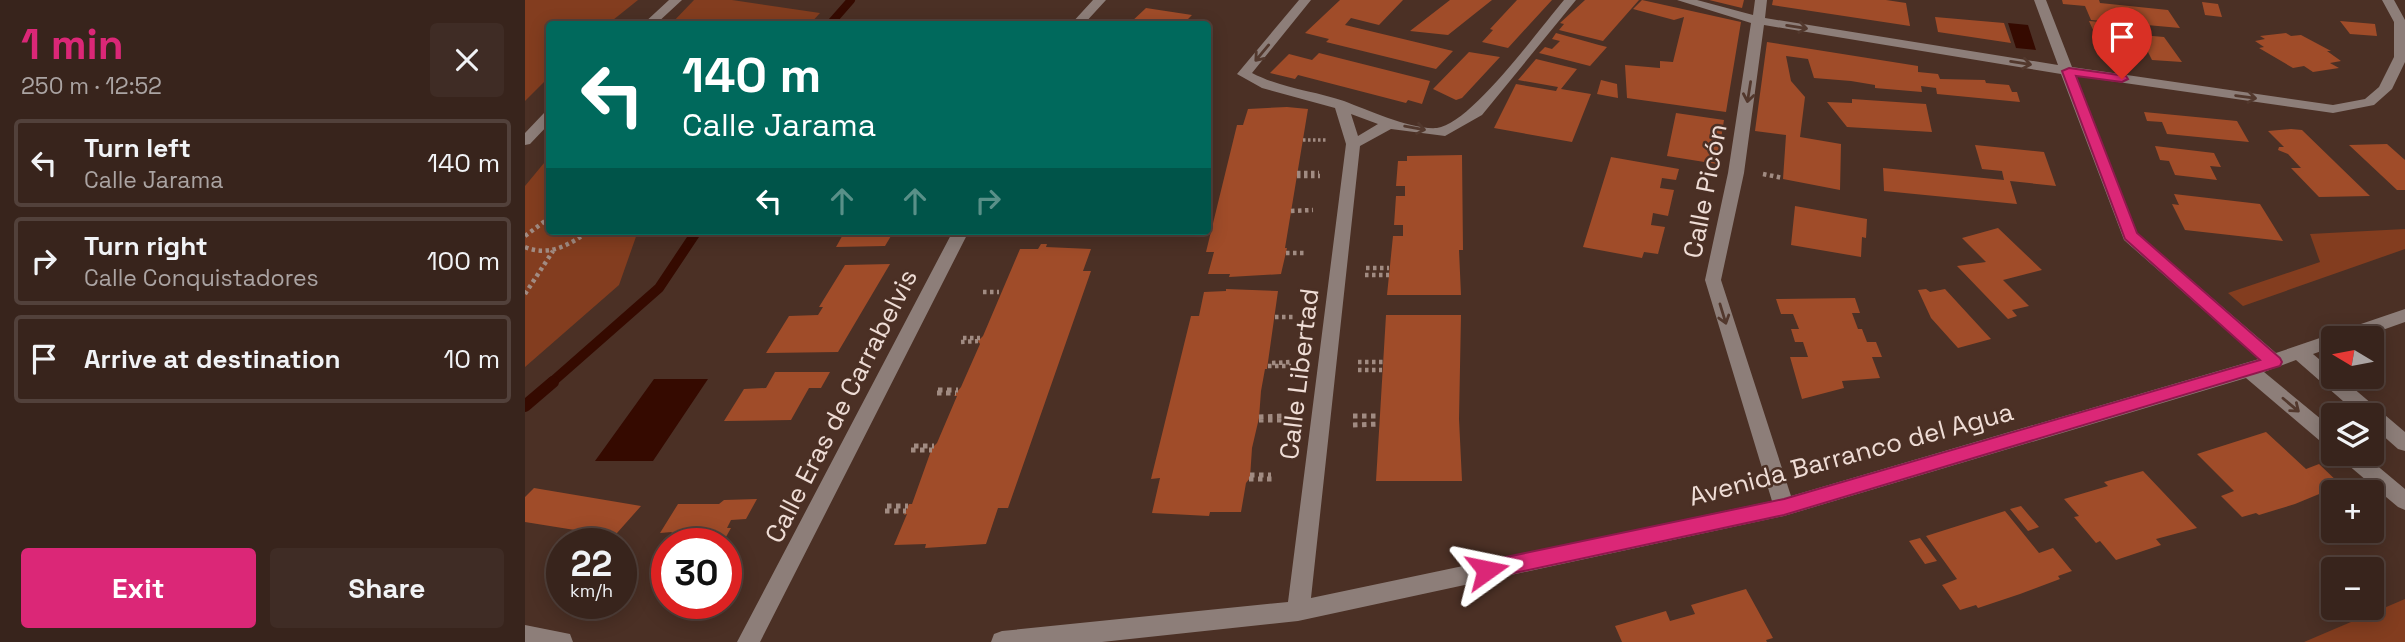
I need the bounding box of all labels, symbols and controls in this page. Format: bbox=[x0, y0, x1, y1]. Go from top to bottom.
pin bbox=[2092, 7, 2152, 79]
text: 1 min bbox=[21, 18, 124, 71]
icon: arrive bbox=[2103, 18, 2141, 56]
one-way arrow bbox=[1785, 21, 1808, 34]
button: close bbox=[430, 23, 504, 97]
text: 140 m bbox=[682, 44, 821, 106]
one-way arrow bbox=[1254, 44, 1270, 62]
icon: left bbox=[567, 49, 658, 140]
one-way arrow bbox=[2009, 57, 2032, 70]
text: 250 m · 12:52 bbox=[21, 71, 162, 101]
one-way arrow bbox=[1742, 80, 1755, 103]
one-way arrow bbox=[2234, 91, 2257, 104]
text: Calle Jarama bbox=[682, 105, 876, 145]
street label: Calle Picón bbox=[1675, 121, 1735, 261]
one-way arrow bbox=[1403, 122, 1426, 135]
text: Turn left bbox=[84, 131, 191, 165]
icon: left bbox=[25, 144, 63, 182]
text: 140 m bbox=[427, 146, 500, 180]
text: Calle Jarama bbox=[84, 165, 224, 195]
icon: left bbox=[750, 182, 788, 220]
icon: ahead bbox=[823, 182, 861, 220]
icon: ahead bbox=[896, 182, 934, 220]
icon: right bbox=[969, 182, 1007, 220]
text: Turn right bbox=[84, 229, 208, 263]
icon: right bbox=[25, 242, 63, 280]
text: 100 m bbox=[427, 244, 500, 278]
text: Calle Conquistadores bbox=[84, 263, 319, 293]
street label: Calle Eras de Carrabelvis bbox=[757, 263, 925, 549]
street label: Calle Libertad bbox=[1272, 286, 1326, 462]
one-way arrow bbox=[1718, 303, 1731, 325]
north arrow bbox=[2321, 326, 2383, 388]
map controls bbox=[2321, 326, 2384, 620]
icon: arrive bbox=[25, 340, 63, 378]
text: Arrive at destination bbox=[84, 342, 341, 376]
text: 10 m bbox=[443, 342, 500, 376]
street label: Avenida Barranco del Agua bbox=[1685, 394, 2017, 514]
one-way arrow bbox=[2281, 397, 2299, 413]
button: layers bbox=[2321, 403, 2384, 466]
button: + bbox=[2321, 480, 2384, 543]
speed limit sign: 30 bbox=[651, 528, 742, 619]
position arrow bbox=[1450, 533, 1524, 607]
text: 22 bbox=[571, 542, 612, 586]
button: Exit bbox=[21, 548, 256, 628]
button: Share bbox=[270, 548, 504, 628]
button: − bbox=[2321, 557, 2384, 620]
text: km/h bbox=[570, 579, 613, 602]

